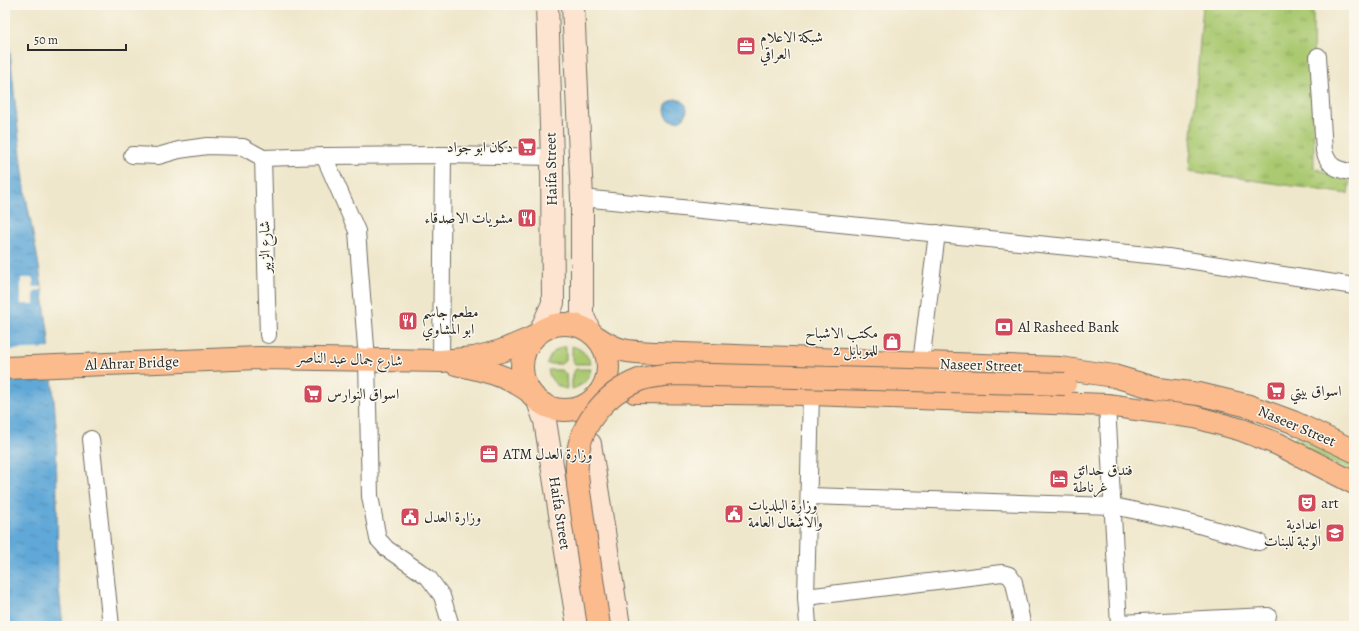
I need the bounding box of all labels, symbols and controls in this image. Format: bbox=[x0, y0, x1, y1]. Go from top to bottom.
scale bar bbox=[28, 26, 126, 52]
place label: شبكة الاعلام العراقي bbox=[760, 27, 823, 66]
text: 50 m bbox=[34, 32, 58, 48]
office icon: شبكة الاعلام العراقي bbox=[735, 35, 757, 57]
street label: Haifa Street bbox=[540, 132, 562, 206]
supermarket icon: دكان ابو جواد bbox=[516, 136, 538, 158]
place label: دكان ابو جواد bbox=[447, 137, 513, 157]
restaurant icon: مشويات الاصدقاء bbox=[516, 207, 538, 229]
place label: مشويات الاصدقاء bbox=[424, 208, 513, 228]
street label: شارع الزبير bbox=[254, 220, 279, 275]
place label: مطعم جاسم ابو المشاوي bbox=[422, 302, 479, 341]
restaurant icon: مطعم جاسم ابو المشاوي bbox=[397, 310, 419, 332]
bank icon: Al Rasheed Bank bbox=[993, 316, 1015, 338]
place label: Al Rasheed Bank bbox=[1017, 317, 1120, 337]
place label: مكتب الاشباح 2 للموبايل bbox=[805, 323, 878, 361]
shop icon: مكتب الاشباح 2 للموبايل bbox=[881, 331, 903, 353]
street label: شارع جمال عبد الناصر bbox=[295, 347, 403, 374]
street label: Al Ahrar Bridge bbox=[84, 351, 180, 375]
street label: Naseer Street bbox=[939, 354, 1023, 376]
supermarket icon: اسواق بيتي bbox=[1265, 380, 1287, 402]
place label: اسواق بيتي bbox=[1290, 381, 1342, 405]
supermarket icon: اسواق النوارس bbox=[302, 383, 324, 405]
place label: اسواق النوارس bbox=[327, 384, 399, 404]
street label: Naseer Street bbox=[1255, 401, 1339, 451]
office icon: ATM وزارة العدل bbox=[478, 443, 500, 465]
place label: ATM وزارة العدل bbox=[502, 444, 592, 464]
place label: فندق حدائق غرناطة bbox=[1073, 460, 1133, 498]
hotel icon: فندق حدائق غرناطة bbox=[1048, 468, 1070, 490]
street label: Haifa Street bbox=[544, 475, 576, 551]
theatre icon: art bbox=[1296, 492, 1318, 514]
place label: art bbox=[1321, 493, 1339, 513]
place label: وزارة البلديات والاشغال العامة bbox=[748, 495, 823, 532]
public building icon: وزارة البلديات والاشغال العامة bbox=[723, 503, 745, 525]
public building icon: وزارة العدل bbox=[399, 506, 421, 528]
place label: وزارة العدل bbox=[424, 507, 481, 527]
place label: اعدادية الوثبة للبنات bbox=[1264, 514, 1321, 551]
school or university icon: اعدادية الوثبة للبنات bbox=[1324, 522, 1346, 544]

